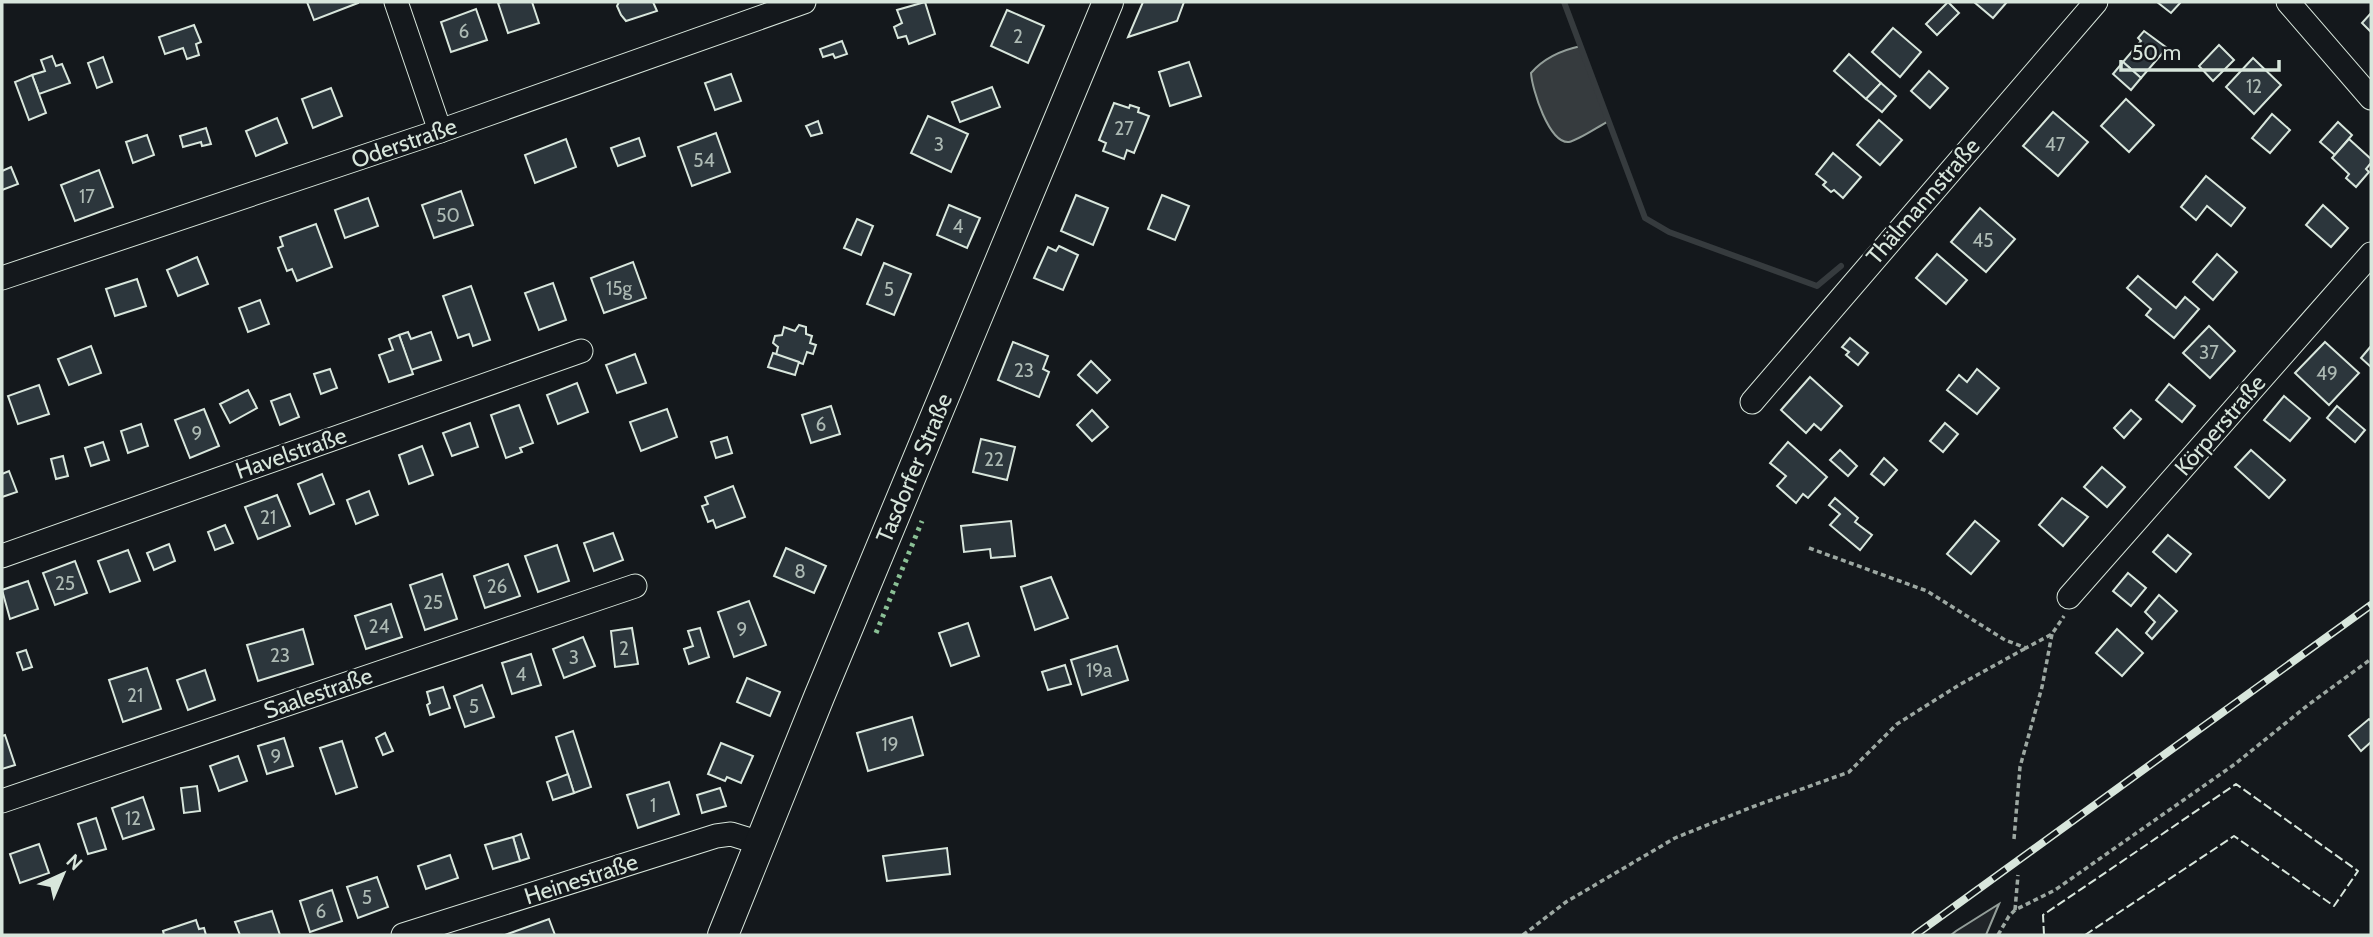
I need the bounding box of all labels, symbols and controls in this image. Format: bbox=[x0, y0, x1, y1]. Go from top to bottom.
house number: 6 bbox=[459, 20, 469, 43]
house number: 2 bbox=[1013, 25, 1023, 48]
scale bar bbox=[2121, 28, 2278, 72]
text: 50 m bbox=[2132, 40, 2181, 65]
house number: 12 bbox=[2246, 75, 2262, 98]
street label: Oderstraße bbox=[348, 112, 461, 174]
house number: 27 bbox=[1114, 117, 1134, 140]
street label: Thälmannstraße bbox=[1860, 132, 1986, 270]
house number: 3 bbox=[934, 133, 944, 156]
house number: 47 bbox=[2045, 133, 2066, 156]
house number: 54 bbox=[693, 149, 715, 172]
house number: 17 bbox=[79, 185, 95, 208]
house number: 50 bbox=[436, 204, 460, 227]
house number: 4 bbox=[953, 215, 964, 238]
house number: 45 bbox=[1972, 229, 1994, 252]
house number: 15g bbox=[606, 277, 633, 300]
house number: 5 bbox=[884, 278, 894, 301]
house number: 37 bbox=[2199, 341, 2219, 364]
house number: 23 bbox=[1014, 359, 1034, 382]
house number: 49 bbox=[2316, 362, 2338, 385]
street label: Körperstraße bbox=[2169, 369, 2272, 481]
street label: Tasdorfer Straße bbox=[870, 389, 958, 547]
house number: 6 bbox=[816, 413, 826, 436]
street label: Havelstraße bbox=[232, 421, 350, 485]
house number: 9 bbox=[192, 422, 202, 445]
house number: 22 bbox=[984, 448, 1004, 471]
house number: 21 bbox=[260, 506, 276, 529]
house number: 8 bbox=[794, 560, 806, 583]
house number: 25 bbox=[55, 572, 75, 595]
house number: 26 bbox=[487, 575, 507, 598]
house number: 25 bbox=[423, 591, 443, 614]
house number: 24 bbox=[369, 615, 389, 638]
house number: 9 bbox=[737, 618, 747, 641]
house number: 2 bbox=[619, 637, 629, 660]
house number: 23 bbox=[270, 644, 290, 667]
house number: 3 bbox=[569, 646, 579, 669]
house number: 19a bbox=[1086, 659, 1112, 682]
street label: Saalestraße bbox=[260, 661, 376, 725]
house number: 4 bbox=[516, 663, 527, 686]
house number: 21 bbox=[127, 684, 143, 707]
house number: 5 bbox=[469, 695, 479, 718]
house number: 19 bbox=[882, 733, 899, 756]
house number: 9 bbox=[271, 745, 281, 768]
house number: 1 bbox=[650, 794, 656, 817]
house number: 12 bbox=[125, 807, 141, 830]
north arrow bbox=[28, 839, 98, 909]
street label: Heinestraße bbox=[521, 847, 641, 910]
text: N bbox=[62, 849, 87, 875]
house number: 5 bbox=[362, 886, 372, 909]
house number: 6 bbox=[316, 900, 326, 923]

